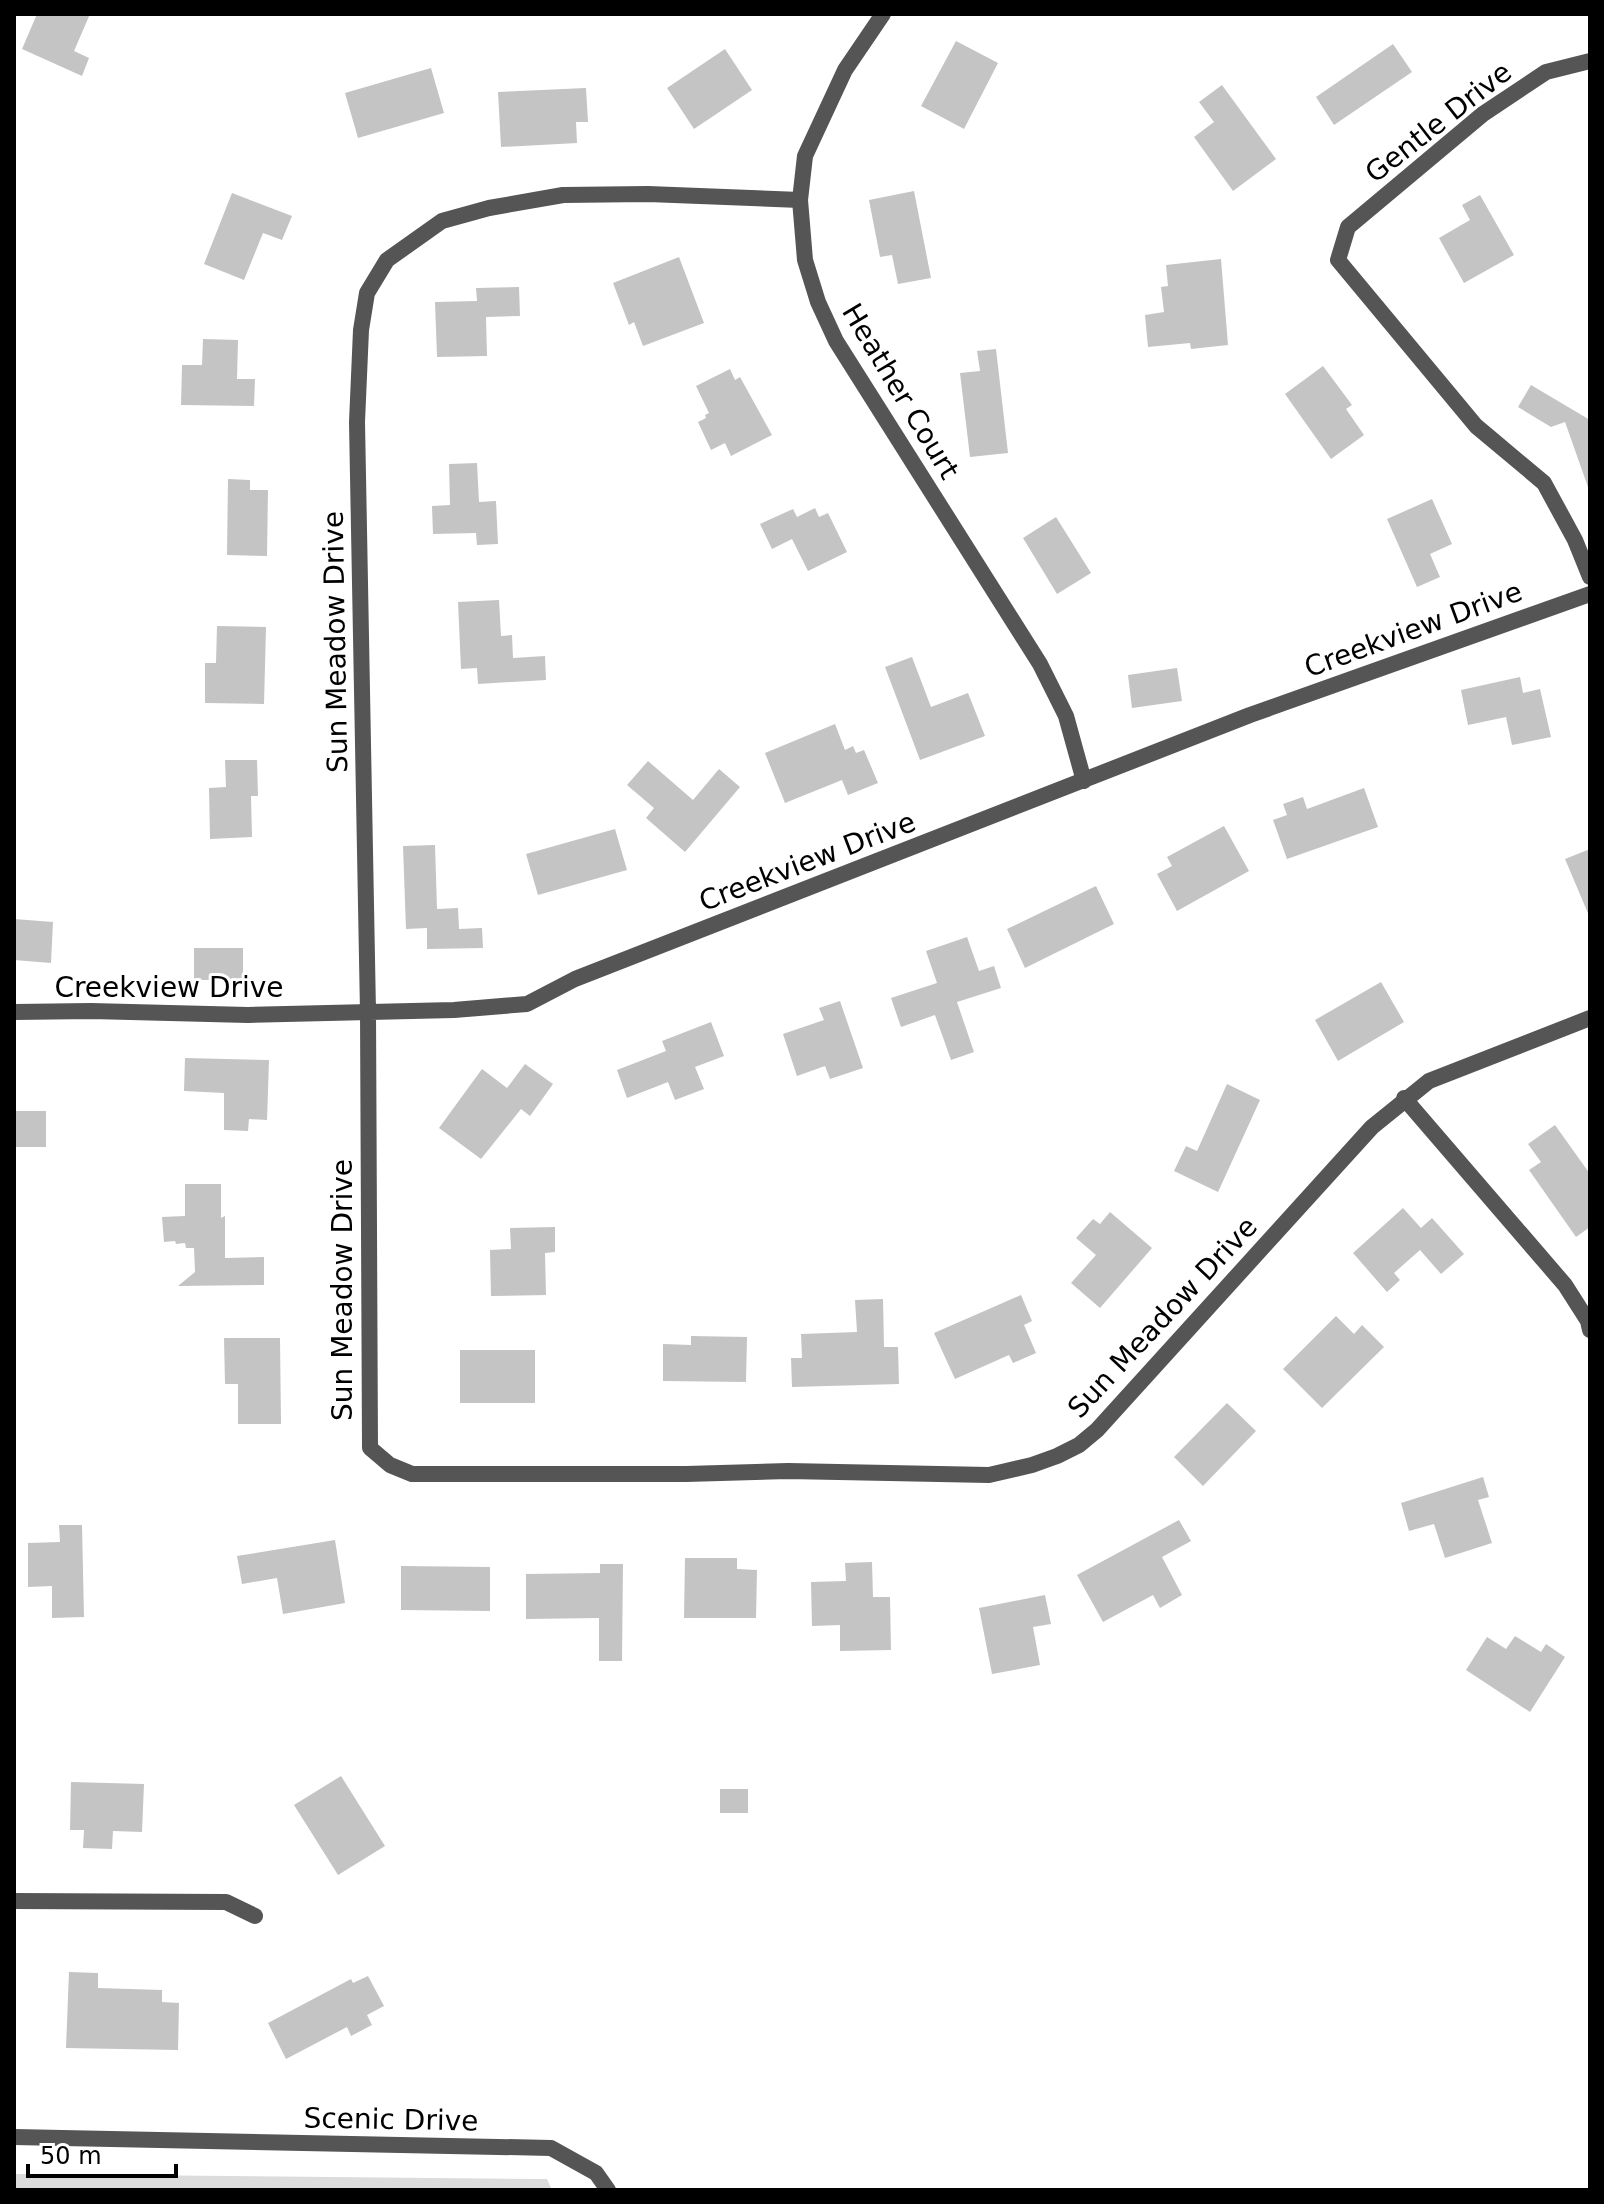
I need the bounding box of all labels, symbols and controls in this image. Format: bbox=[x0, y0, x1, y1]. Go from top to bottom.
street label: Gentle Drive bbox=[1359, 55, 1518, 190]
street label: Heather Court bbox=[835, 298, 966, 485]
street label: Sun Meadow Drive bbox=[317, 511, 354, 773]
street label: Creekview Drive bbox=[1300, 575, 1526, 684]
street label: Creekview Drive bbox=[694, 805, 920, 918]
street label: Creekview Drive bbox=[54, 971, 284, 1004]
street label: Sun Meadow Drive bbox=[326, 1159, 359, 1421]
street label: Sun Meadow Drive bbox=[1061, 1210, 1264, 1424]
street label: Scenic Drive bbox=[303, 2101, 479, 2138]
scale bar bbox=[28, 2128, 176, 2178]
text: 50 m bbox=[40, 2142, 102, 2170]

